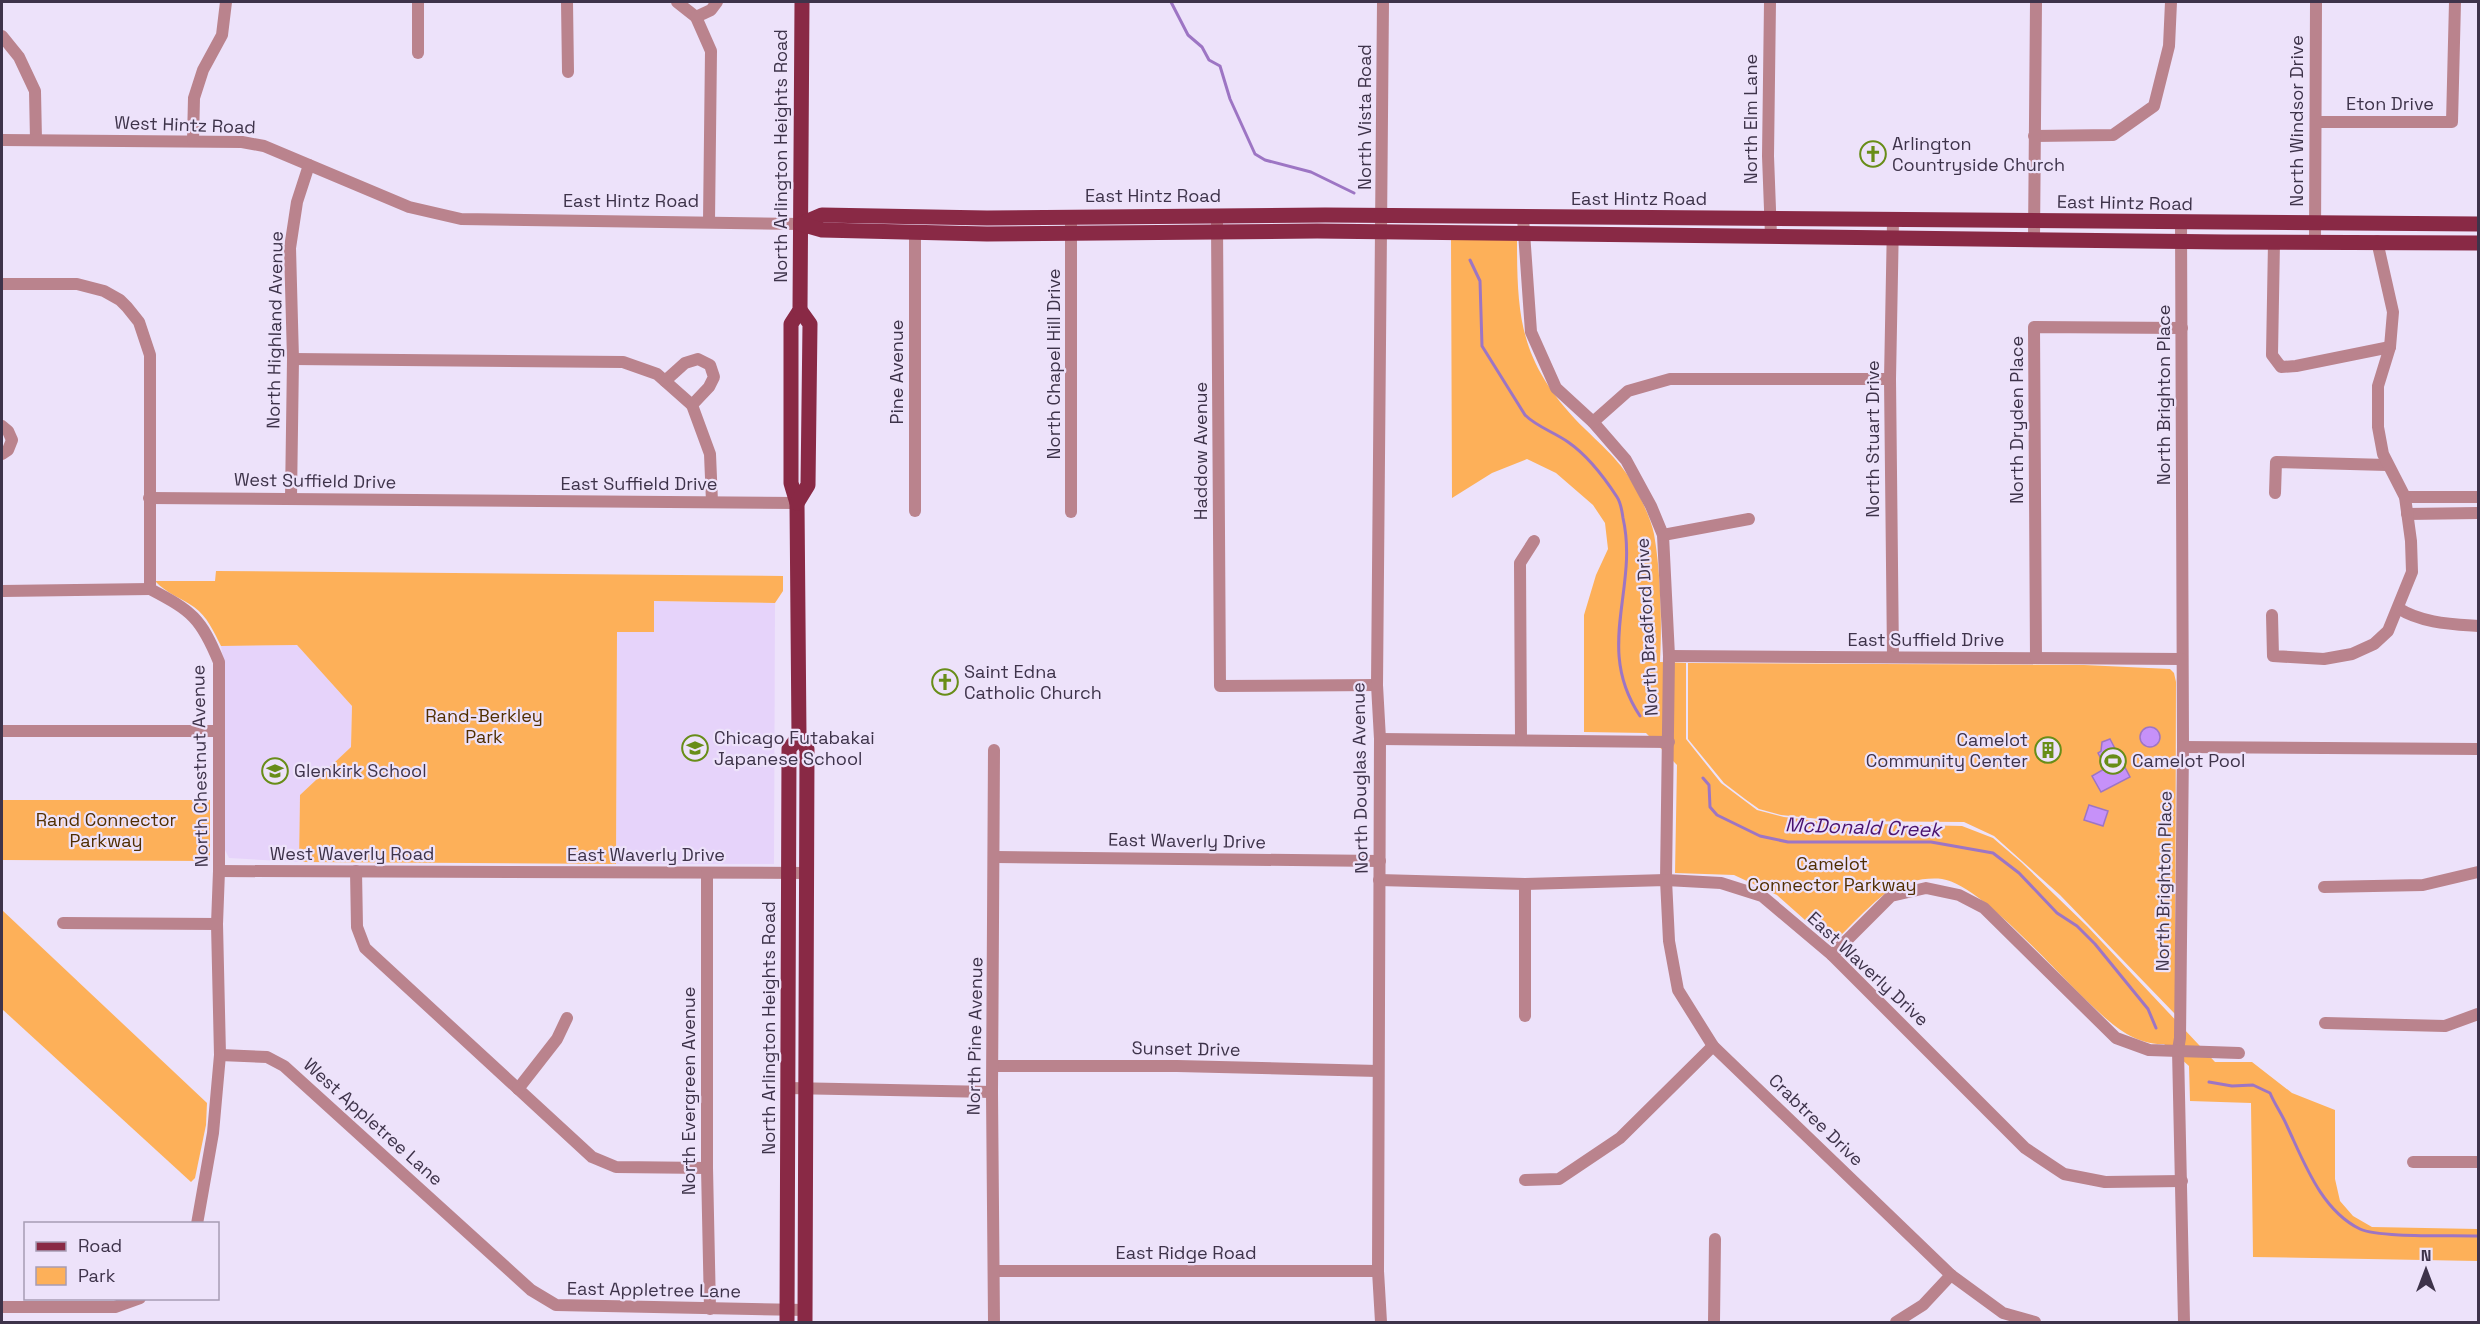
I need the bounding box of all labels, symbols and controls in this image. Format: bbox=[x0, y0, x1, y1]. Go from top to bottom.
street label: North Arlington Heights Road bbox=[769, 29, 792, 283]
street label: North Windsor Drive bbox=[2285, 35, 2308, 207]
street label: North Vista Road bbox=[1353, 44, 1376, 190]
street label: North Elm Lane bbox=[1739, 54, 1762, 184]
street label: Eton Drive bbox=[2346, 92, 2434, 115]
street label: West Hintz Road bbox=[114, 111, 256, 138]
place label: Arlington Countryside Church bbox=[1892, 132, 2065, 176]
church icon: Arlington Countryside Church bbox=[1858, 139, 1888, 169]
street label: East Hintz Road bbox=[1085, 184, 1221, 207]
street label: East Hintz Road bbox=[1571, 187, 1707, 210]
street label: East Hintz Road bbox=[563, 189, 699, 212]
street label: East Hintz Road bbox=[2057, 190, 2193, 215]
street label: North Highland Avenue bbox=[261, 231, 288, 429]
street label: North Chapel Hill Drive bbox=[1042, 269, 1065, 459]
street label: North Brighton Place bbox=[2152, 305, 2175, 485]
street label: Pine Avenue bbox=[885, 320, 908, 424]
street label: North Dryden Place bbox=[2005, 336, 2028, 504]
street label: North Stuart Drive bbox=[1861, 360, 1884, 518]
street label: Haddow Avenue bbox=[1189, 382, 1212, 520]
street label: West Suffield Drive bbox=[234, 468, 396, 493]
street label: East Suffield Drive bbox=[561, 472, 717, 495]
street label: North Bradford Drive bbox=[1630, 537, 1663, 717]
street label: East Suffield Drive bbox=[1848, 628, 2004, 651]
place label: Saint Edna Catholic Church bbox=[964, 660, 1102, 704]
street label: North Chestnut Avenue bbox=[186, 664, 213, 868]
church icon: Saint Edna Catholic Church bbox=[930, 667, 960, 697]
street label: North Douglas Avenue bbox=[1346, 682, 1373, 874]
park label: Rand-Berkley Park bbox=[425, 704, 543, 748]
place label: Chicago Futabakai Japanese School bbox=[714, 726, 875, 770]
place label: Camelot Community Center bbox=[1866, 728, 2028, 772]
school or university icon: Chicago Futabakai Japanese School bbox=[680, 733, 710, 763]
building icon: Camelot Community Center bbox=[2033, 735, 2063, 765]
sports icon: Camelot Pool bbox=[2098, 746, 2128, 776]
place label: Camelot Pool bbox=[2132, 749, 2245, 772]
school or university icon: Glenkirk School bbox=[260, 756, 290, 786]
place label: Glenkirk School bbox=[294, 759, 427, 782]
street label: North Brighton Place bbox=[2150, 790, 2177, 972]
park label: Rand Connector Parkway bbox=[36, 808, 177, 852]
water label: McDonald Creek bbox=[1785, 811, 1944, 843]
street label: East Waverly Drive bbox=[1108, 828, 1266, 853]
street label: West Waverly Road bbox=[270, 842, 434, 865]
street label: East Waverly Drive bbox=[567, 843, 725, 866]
park label: Camelot Connector Parkway bbox=[1747, 852, 1917, 896]
street label: North Arlington Heights Road bbox=[757, 901, 780, 1155]
street label: East Waverly Drive bbox=[1803, 906, 1934, 1031]
street label: North Pine Avenue bbox=[962, 956, 987, 1116]
street label: North Evergreen Avenue bbox=[677, 987, 700, 1195]
street label: Sunset Drive bbox=[1131, 1036, 1241, 1061]
street label: West Appletree Lane bbox=[299, 1053, 448, 1190]
street label: Crabtree Drive bbox=[1764, 1068, 1869, 1171]
legend bbox=[24, 1222, 219, 1300]
text: Road bbox=[78, 1234, 122, 1257]
north arrow bbox=[2396, 1240, 2456, 1300]
street label: East Ridge Road bbox=[1116, 1241, 1256, 1264]
text: N bbox=[2421, 1245, 2431, 1266]
text: Park bbox=[78, 1264, 116, 1287]
street label: East Appletree Lane bbox=[567, 1276, 741, 1303]

